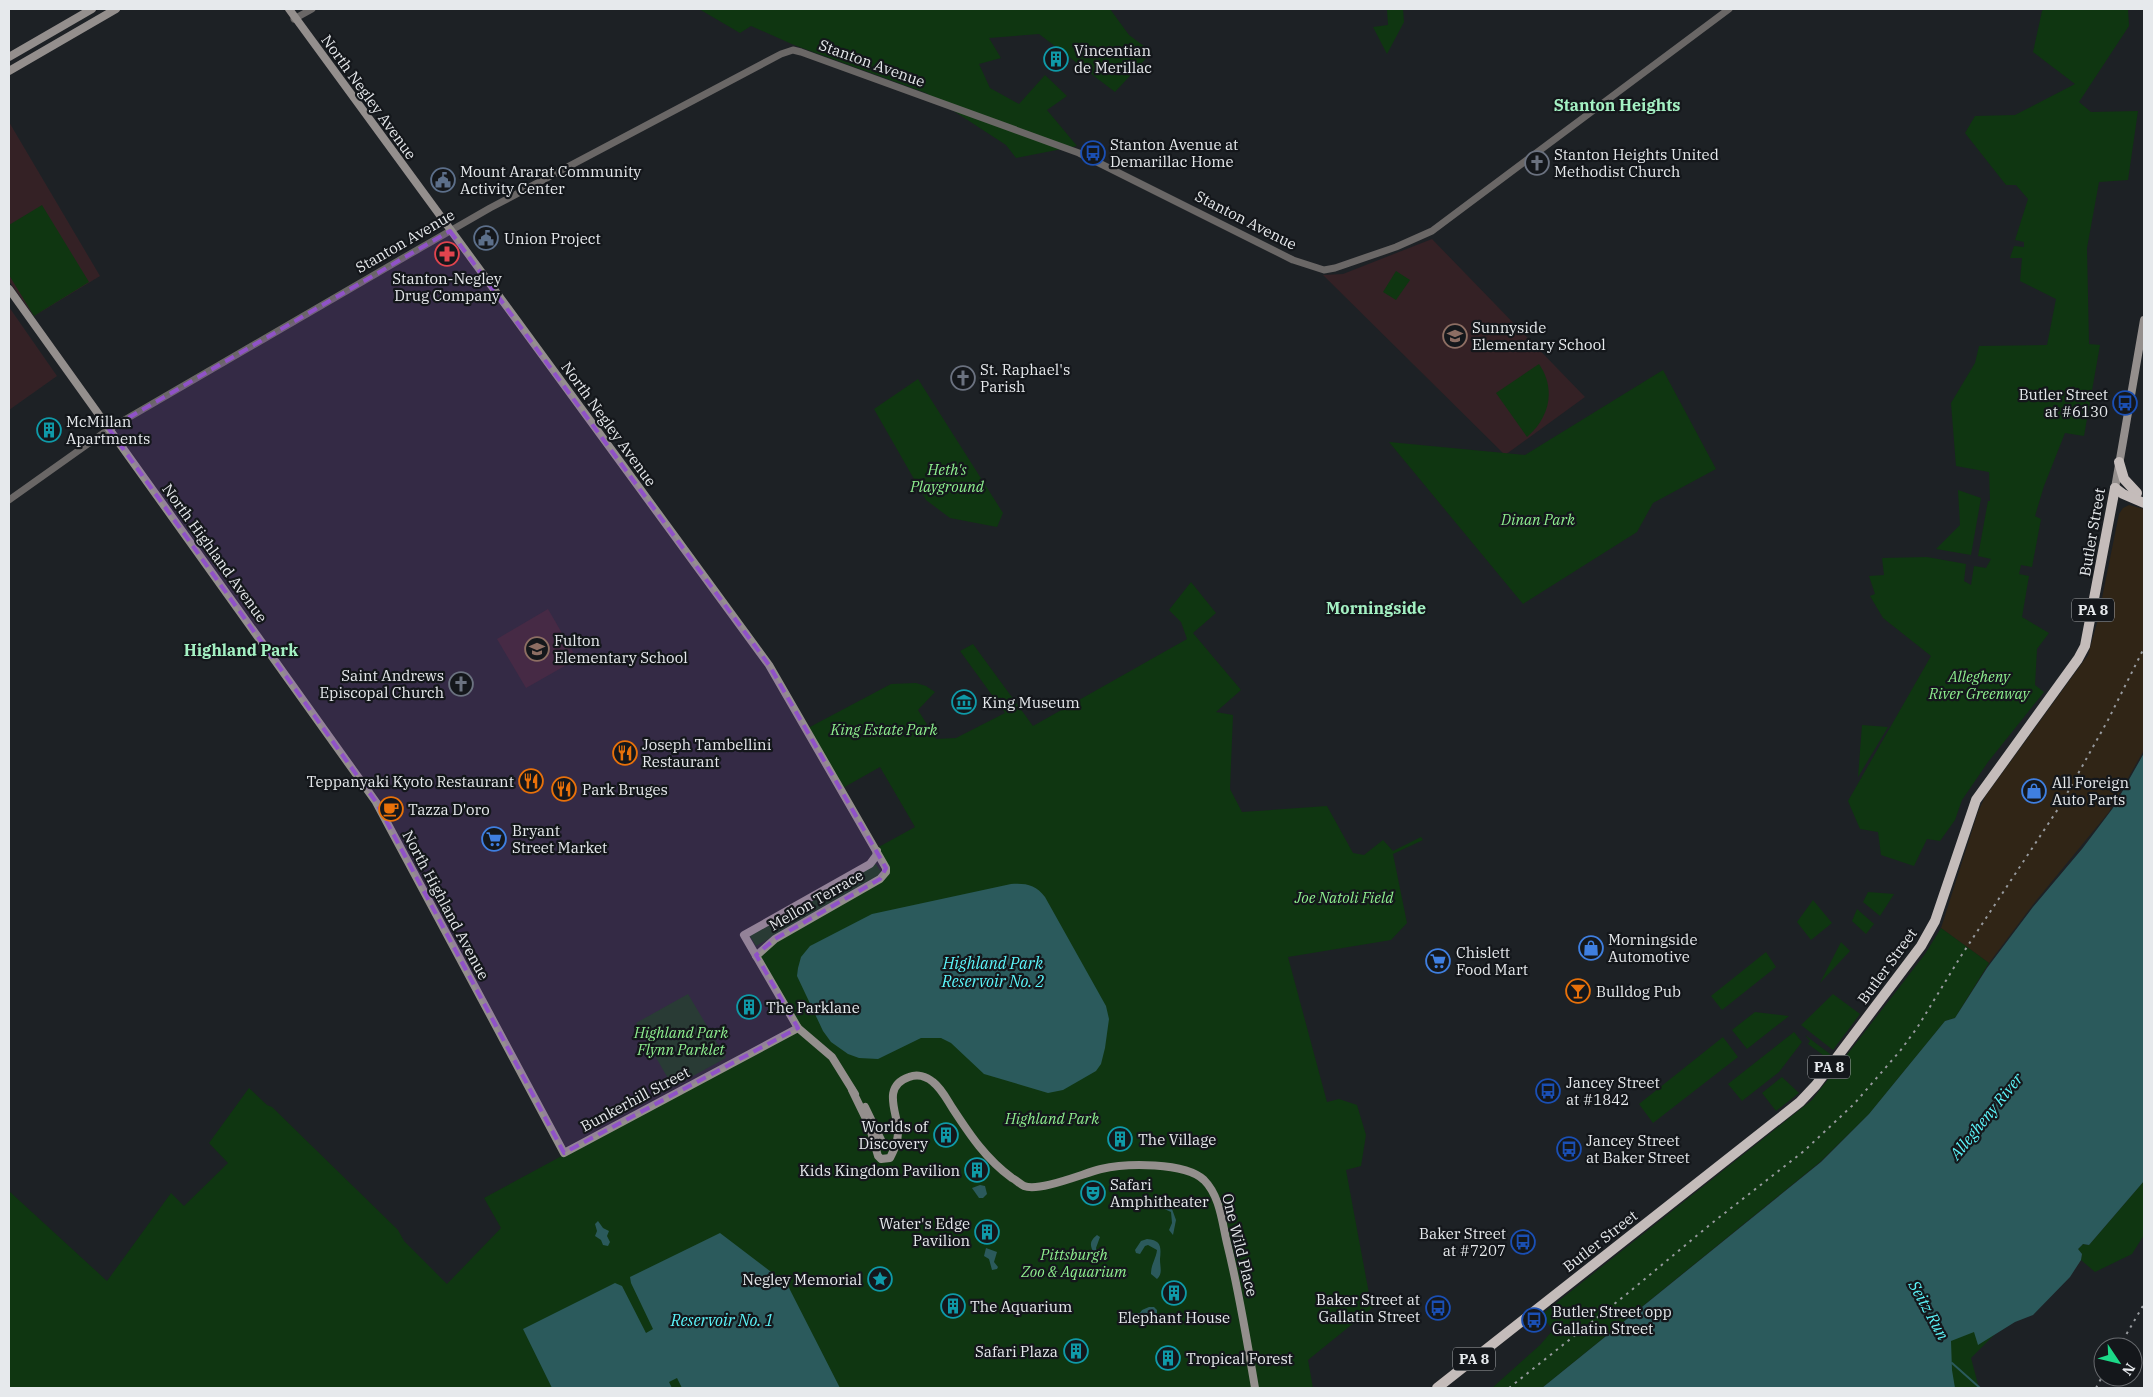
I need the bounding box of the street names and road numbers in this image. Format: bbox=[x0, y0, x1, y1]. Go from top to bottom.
street label: North Negley Avenue bbox=[317, 31, 421, 163]
street label: Stanton Avenue bbox=[816, 35, 928, 91]
street label: Stanton Avenue bbox=[1192, 186, 1300, 254]
street label: Stanton Avenue bbox=[352, 205, 458, 277]
street label: North Negley Avenue bbox=[557, 358, 661, 490]
street label: North Highland Avenue bbox=[158, 480, 272, 626]
street label: Butler Street bbox=[2075, 486, 2109, 578]
road number: PA 8 bbox=[2072, 598, 2114, 622]
street label: North Highland Avenue bbox=[398, 827, 494, 983]
street label: Mellon Terrace bbox=[765, 865, 867, 935]
street label: Butler Street bbox=[1853, 924, 1921, 1008]
road number: PA 8 bbox=[1808, 1056, 1850, 1078]
street label: Bunkerhill Street bbox=[577, 1062, 693, 1136]
street label: One Wild Place bbox=[1218, 1191, 1262, 1299]
street label: Butler Street bbox=[1559, 1206, 1641, 1276]
road number: PA 8 bbox=[1453, 1348, 1495, 1370]

